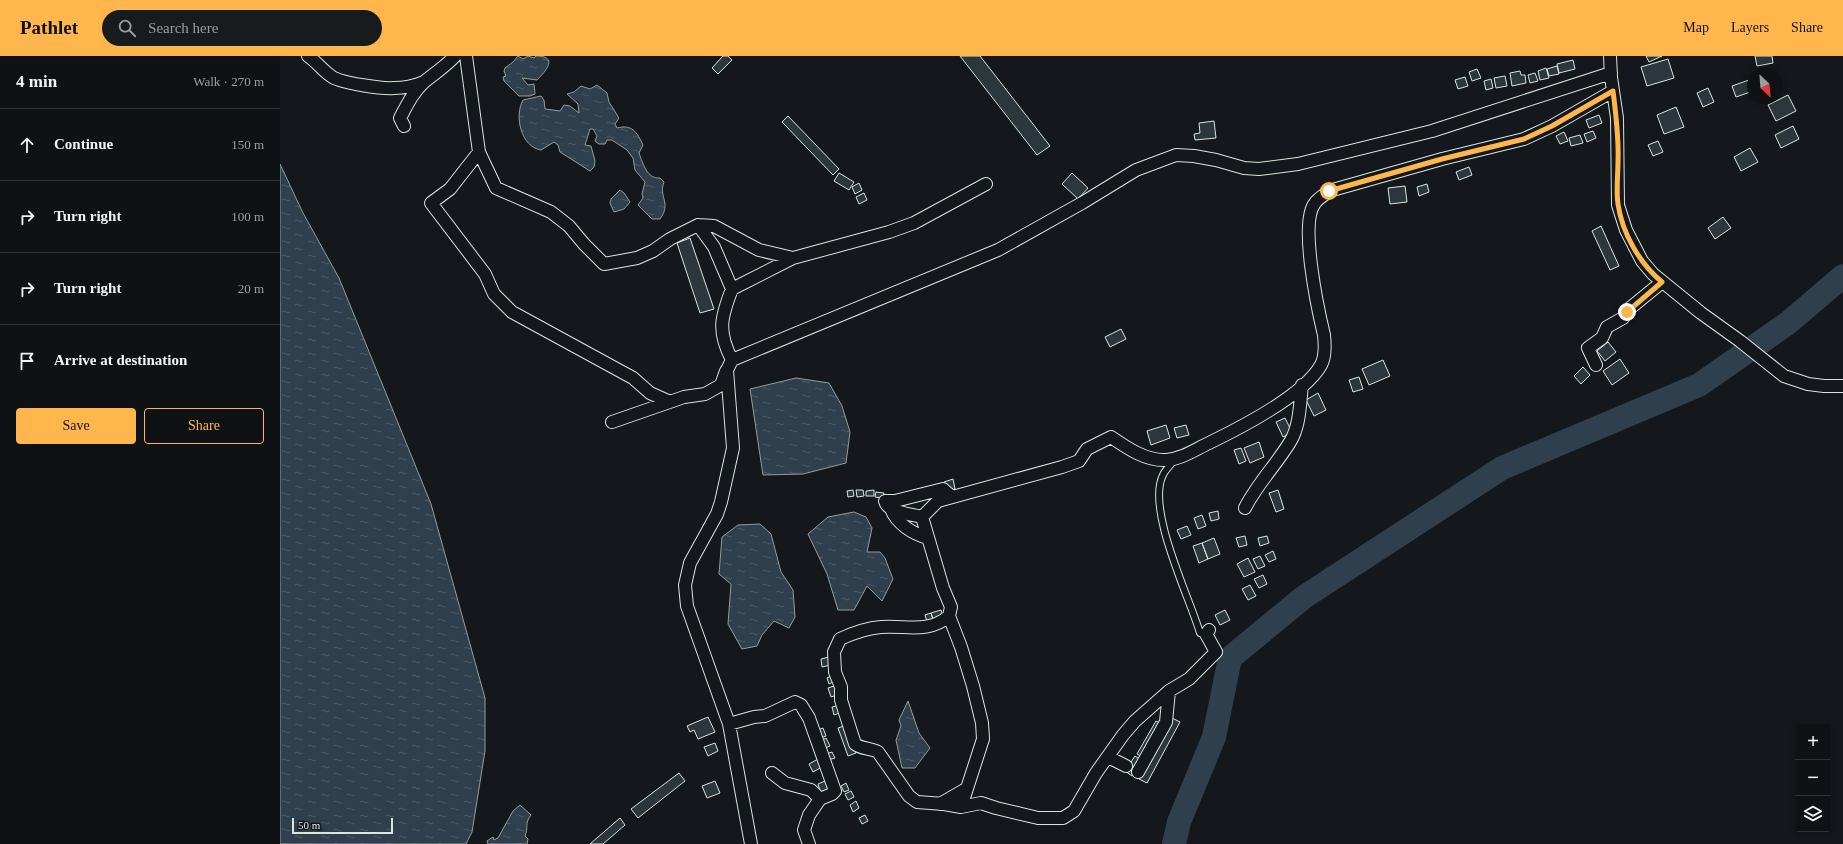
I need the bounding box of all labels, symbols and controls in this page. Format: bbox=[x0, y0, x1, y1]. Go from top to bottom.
search box bbox=[102, 10, 382, 46]
text: Pathlet bbox=[20, 17, 78, 38]
icon: search bbox=[116, 17, 138, 39]
text: Search here bbox=[148, 20, 218, 36]
text: Map bbox=[1683, 20, 1709, 35]
text: Layers bbox=[1731, 20, 1769, 35]
text: Share bbox=[1791, 20, 1823, 35]
north arrow bbox=[1747, 68, 1783, 104]
text: 4 min bbox=[16, 72, 57, 91]
text: Walk · 270 m bbox=[193, 74, 264, 89]
icon: ahead bbox=[16, 134, 38, 156]
text: Continue bbox=[54, 136, 113, 152]
text: 150 m bbox=[231, 137, 264, 152]
route start bbox=[1320, 182, 1338, 200]
icon: right bbox=[16, 206, 38, 228]
text: Turn right bbox=[54, 208, 121, 224]
text: 100 m bbox=[231, 209, 264, 224]
icon: right bbox=[16, 278, 38, 300]
text: Turn right bbox=[54, 280, 121, 296]
text: 20 m bbox=[238, 281, 264, 296]
route end bbox=[1618, 303, 1636, 321]
icon: arrive bbox=[16, 350, 38, 372]
text: Arrive at destination bbox=[54, 352, 187, 368]
button: Save bbox=[16, 408, 136, 444]
button: Share bbox=[144, 408, 264, 444]
map controls bbox=[1795, 724, 1831, 832]
button: + bbox=[1795, 724, 1831, 760]
button: − bbox=[1795, 760, 1831, 796]
button: layers bbox=[1795, 796, 1831, 832]
scale bar bbox=[292, 816, 393, 835]
text: 50 m bbox=[298, 819, 320, 831]

